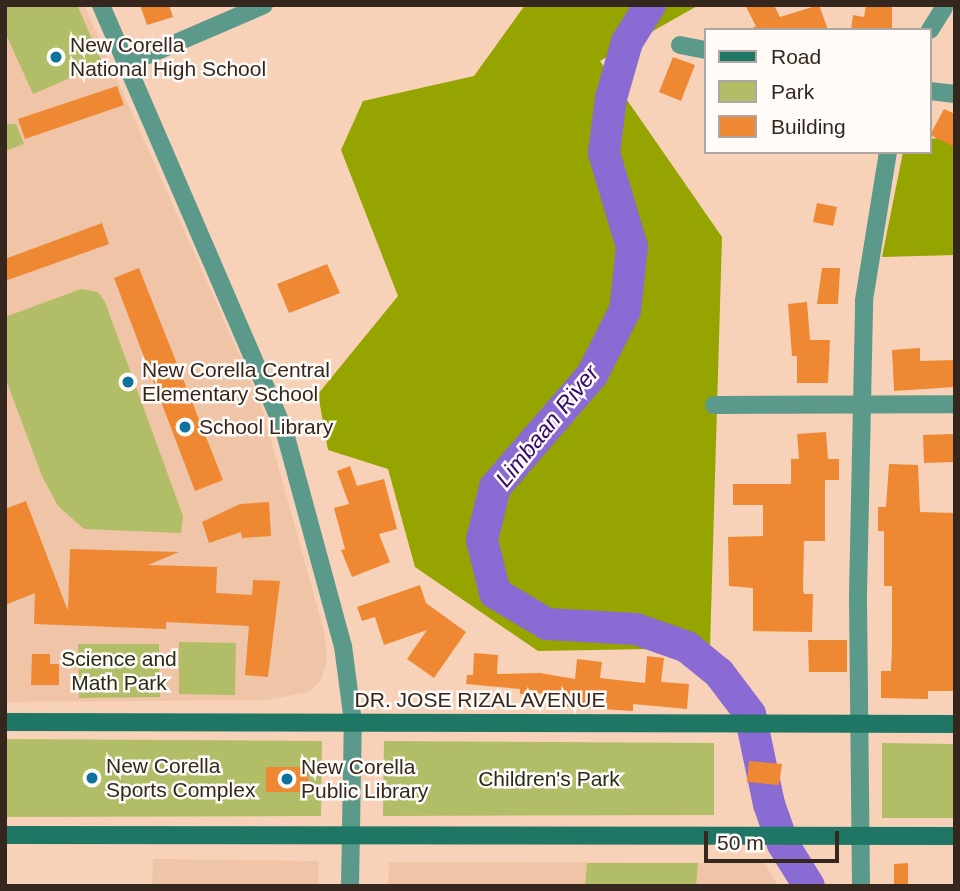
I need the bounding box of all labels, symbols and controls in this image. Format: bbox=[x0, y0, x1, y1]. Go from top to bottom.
legend bbox=[704, 28, 932, 154]
place label: New Corella National High School bbox=[70, 32, 266, 82]
text: Road bbox=[771, 45, 821, 68]
marker: New Corella National High School bbox=[48, 49, 64, 65]
text: Park bbox=[771, 80, 814, 103]
text: Building bbox=[771, 115, 846, 138]
place label: New Corella Central Elementary School bbox=[142, 357, 330, 407]
water label: Limbaan River bbox=[490, 360, 604, 492]
marker: New Corella Central Elementary School bbox=[120, 374, 136, 390]
place label: School Library bbox=[199, 414, 333, 440]
marker: School Library bbox=[177, 419, 193, 435]
park label: Science and Math Park bbox=[61, 646, 177, 696]
street label: DR. JOSE RIZAL AVENUE bbox=[354, 687, 606, 713]
place label: New Corella Sports Complex bbox=[106, 753, 255, 803]
place label: New Corella Public Library bbox=[301, 754, 428, 804]
park label: Children's Park bbox=[478, 766, 620, 792]
marker: New Corella Sports Complex bbox=[84, 770, 100, 786]
marker: New Corella Public Library bbox=[279, 771, 295, 787]
scale bar bbox=[708, 818, 843, 862]
text: 50 m bbox=[717, 831, 764, 854]

